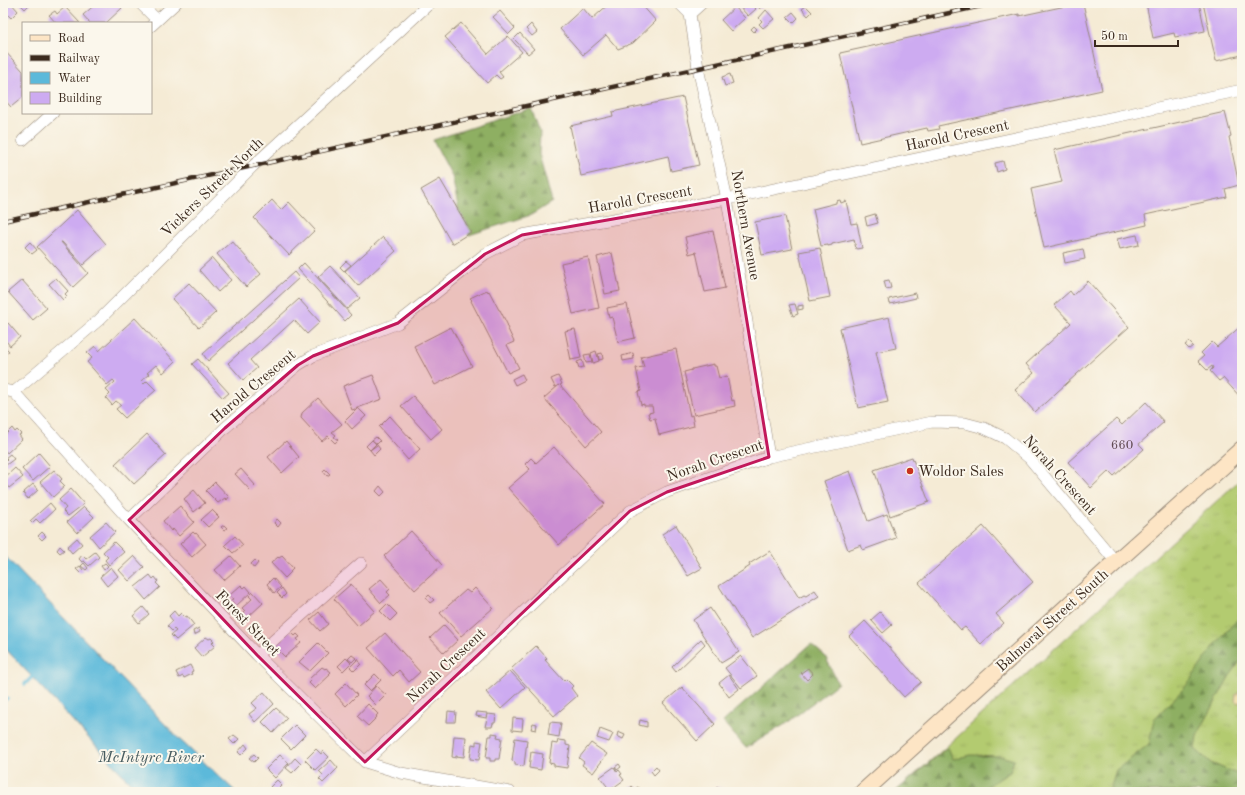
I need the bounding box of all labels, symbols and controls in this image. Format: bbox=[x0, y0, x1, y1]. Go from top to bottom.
legend bbox=[22, 22, 152, 114]
scale bar bbox=[1095, 22, 1178, 48]
text: 50 m bbox=[1101, 30, 1128, 43]
text: Road bbox=[58, 33, 85, 45]
text: Railway bbox=[58, 53, 101, 65]
text: Water bbox=[58, 73, 91, 85]
text: Building bbox=[58, 93, 102, 105]
street label: Harold Crescent bbox=[904, 118, 1010, 155]
street label: Vickers Street North bbox=[159, 136, 267, 241]
street label: Northern Avenue bbox=[727, 169, 762, 282]
street label: Harold Crescent bbox=[587, 184, 693, 217]
street label: Harold Crescent bbox=[209, 348, 299, 427]
street label: Norah Crescent bbox=[1019, 433, 1098, 519]
street label: Norah Crescent bbox=[665, 438, 766, 485]
house number: 660 bbox=[1111, 439, 1133, 452]
place label: Woldor Sales bbox=[918, 465, 1004, 480]
marker: Woldor Sales bbox=[905, 466, 915, 476]
street label: Balmoral Street South bbox=[994, 567, 1112, 675]
street label: Forest Street bbox=[212, 588, 282, 660]
street label: Norah Crescent bbox=[405, 626, 489, 706]
water label: McIntyre River bbox=[97, 750, 205, 766]

